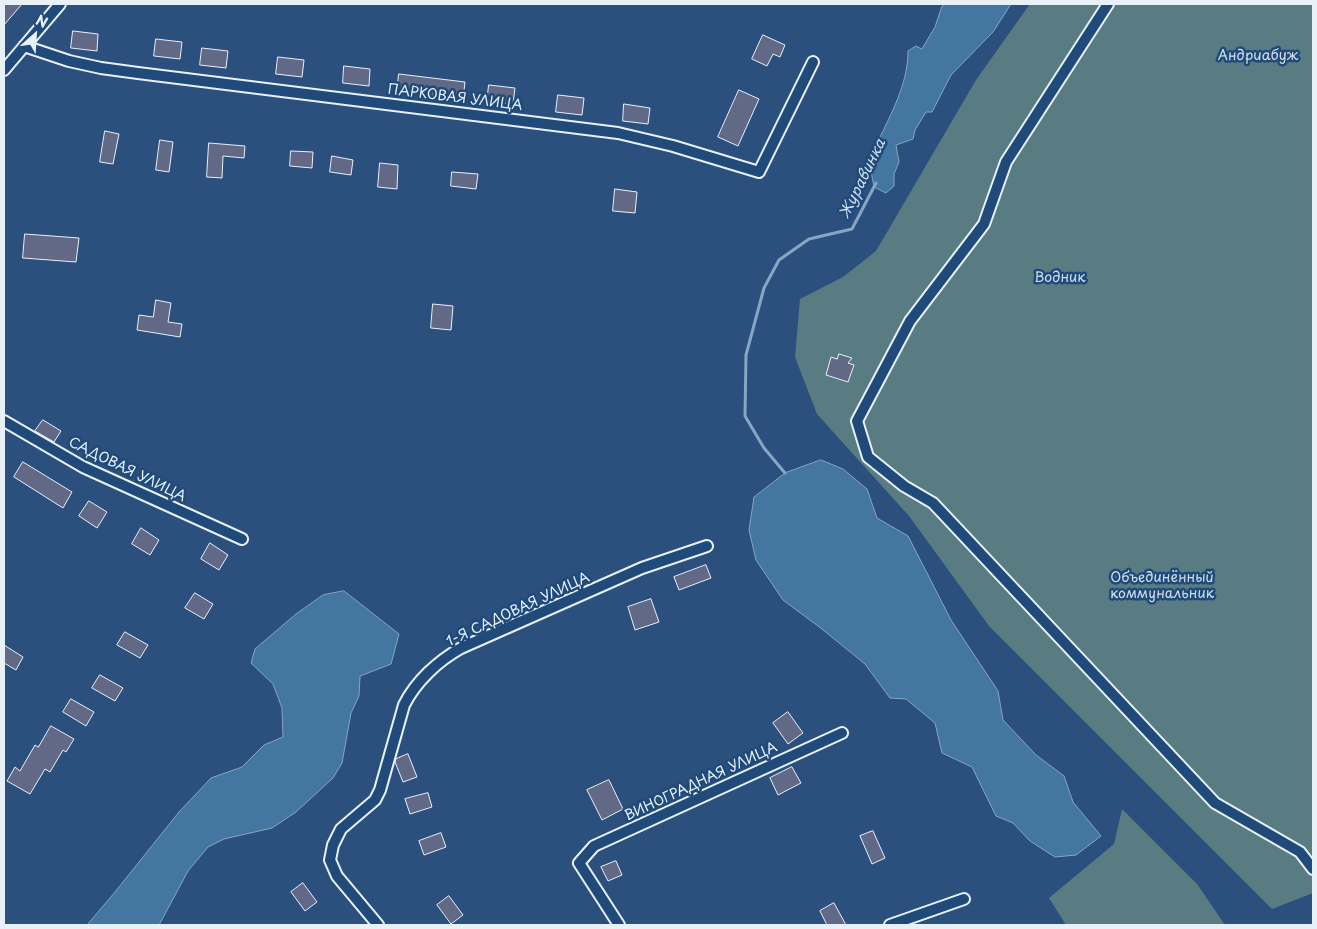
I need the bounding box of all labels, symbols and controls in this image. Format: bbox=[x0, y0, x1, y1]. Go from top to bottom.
text: N bbox=[32, 9, 51, 33]
north arrow bbox=[10, 10, 60, 60]
park label: Андриабуж bbox=[1218, 48, 1298, 64]
street label: ПАРКОВАЯ УЛИЦА bbox=[387, 81, 523, 115]
water label: Журавинка bbox=[836, 136, 890, 222]
park label: Водник bbox=[1034, 270, 1086, 286]
street label: САДОВАЯ УЛИЦА bbox=[65, 434, 189, 506]
street label: 1-Я САДОВАЯ УЛИЦА bbox=[444, 569, 592, 651]
park label: Объединённый коммунальник bbox=[1110, 570, 1214, 602]
street label: ВИНОГРАДНАЯ УЛИЦА bbox=[622, 739, 780, 825]

